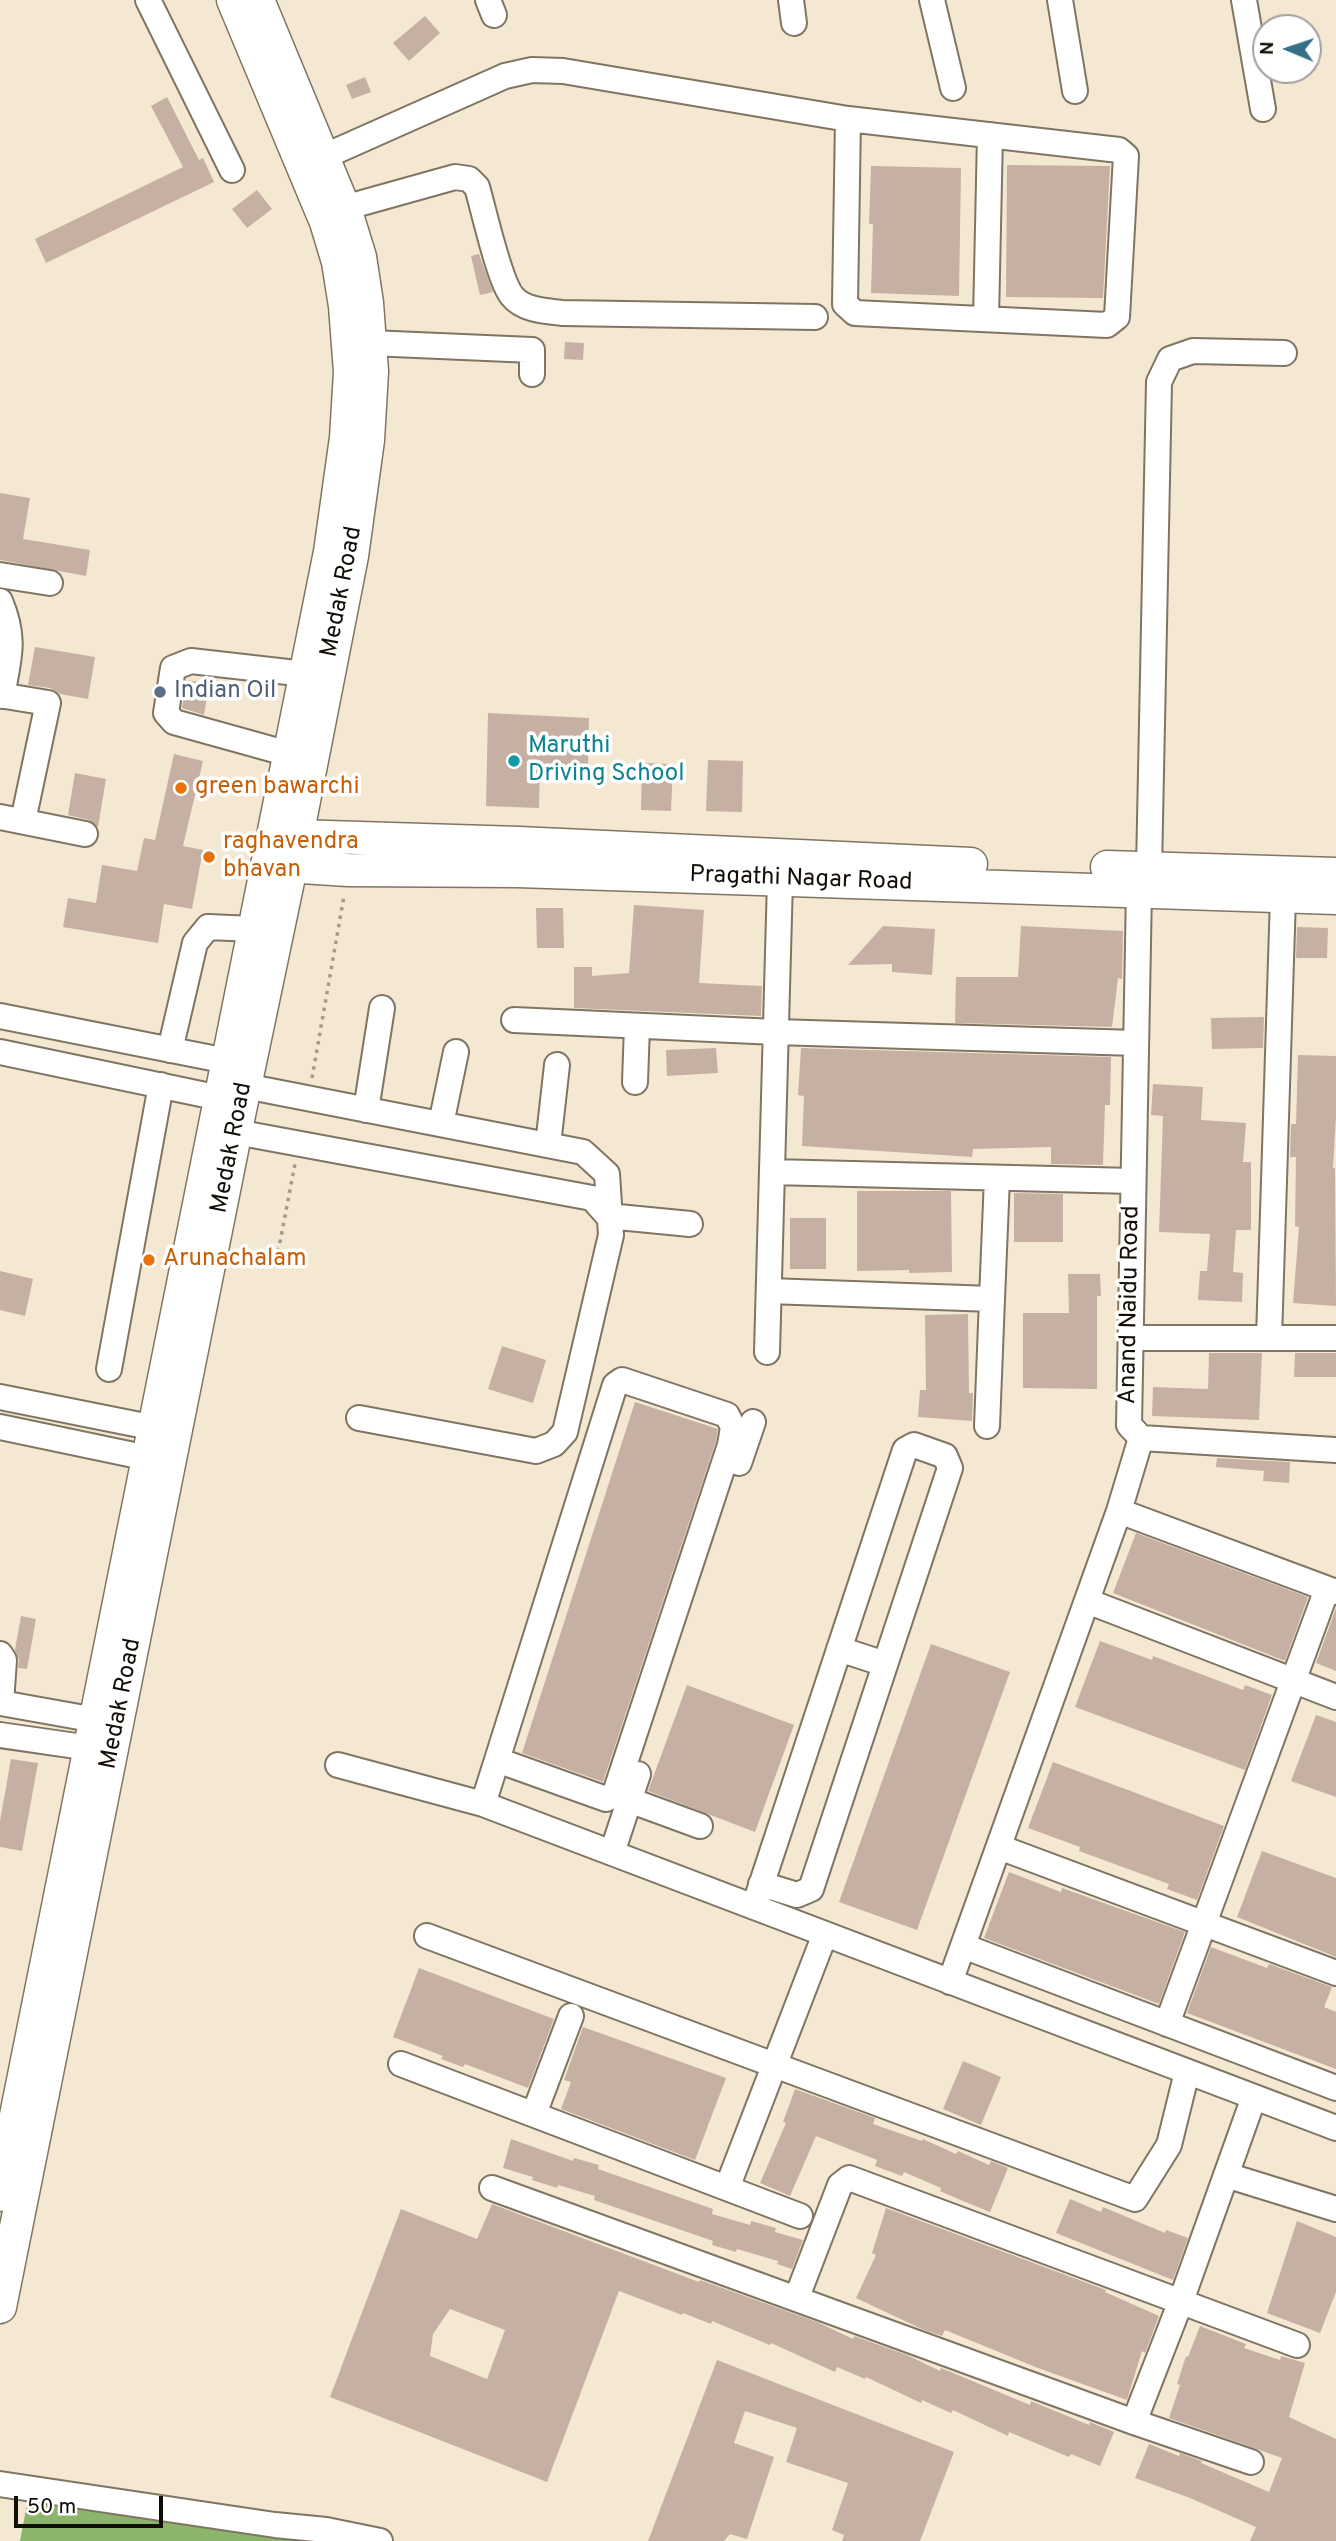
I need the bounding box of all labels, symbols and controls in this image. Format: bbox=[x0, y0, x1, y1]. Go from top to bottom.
north arrow bbox=[1252, 14, 1322, 84]
text: N bbox=[1256, 41, 1280, 56]
street label: Medak Road bbox=[316, 524, 370, 660]
place label: Indian Oil bbox=[174, 678, 276, 706]
marker: Indian Oil bbox=[152, 684, 168, 700]
place label: Maruthi Driving School bbox=[528, 733, 684, 789]
marker: Maruthi Driving School bbox=[506, 753, 522, 769]
place label: green bawarchi bbox=[195, 774, 359, 802]
marker: green bawarchi bbox=[173, 780, 189, 796]
place label: raghavendra bhavan bbox=[223, 829, 359, 885]
marker: raghavendra bhavan bbox=[201, 849, 217, 865]
street label: Pragathi Nagar Road bbox=[689, 862, 913, 898]
street label: Medak Road bbox=[206, 1080, 260, 1216]
street label: Anand Naidu Road bbox=[1115, 1205, 1147, 1405]
place label: Arunachalam bbox=[163, 1246, 306, 1274]
marker: Arunachalam bbox=[141, 1252, 157, 1268]
street label: Medak Road bbox=[95, 1636, 149, 1772]
scale bar bbox=[18, 2482, 166, 2526]
text: 50 m bbox=[27, 2494, 76, 2521]

